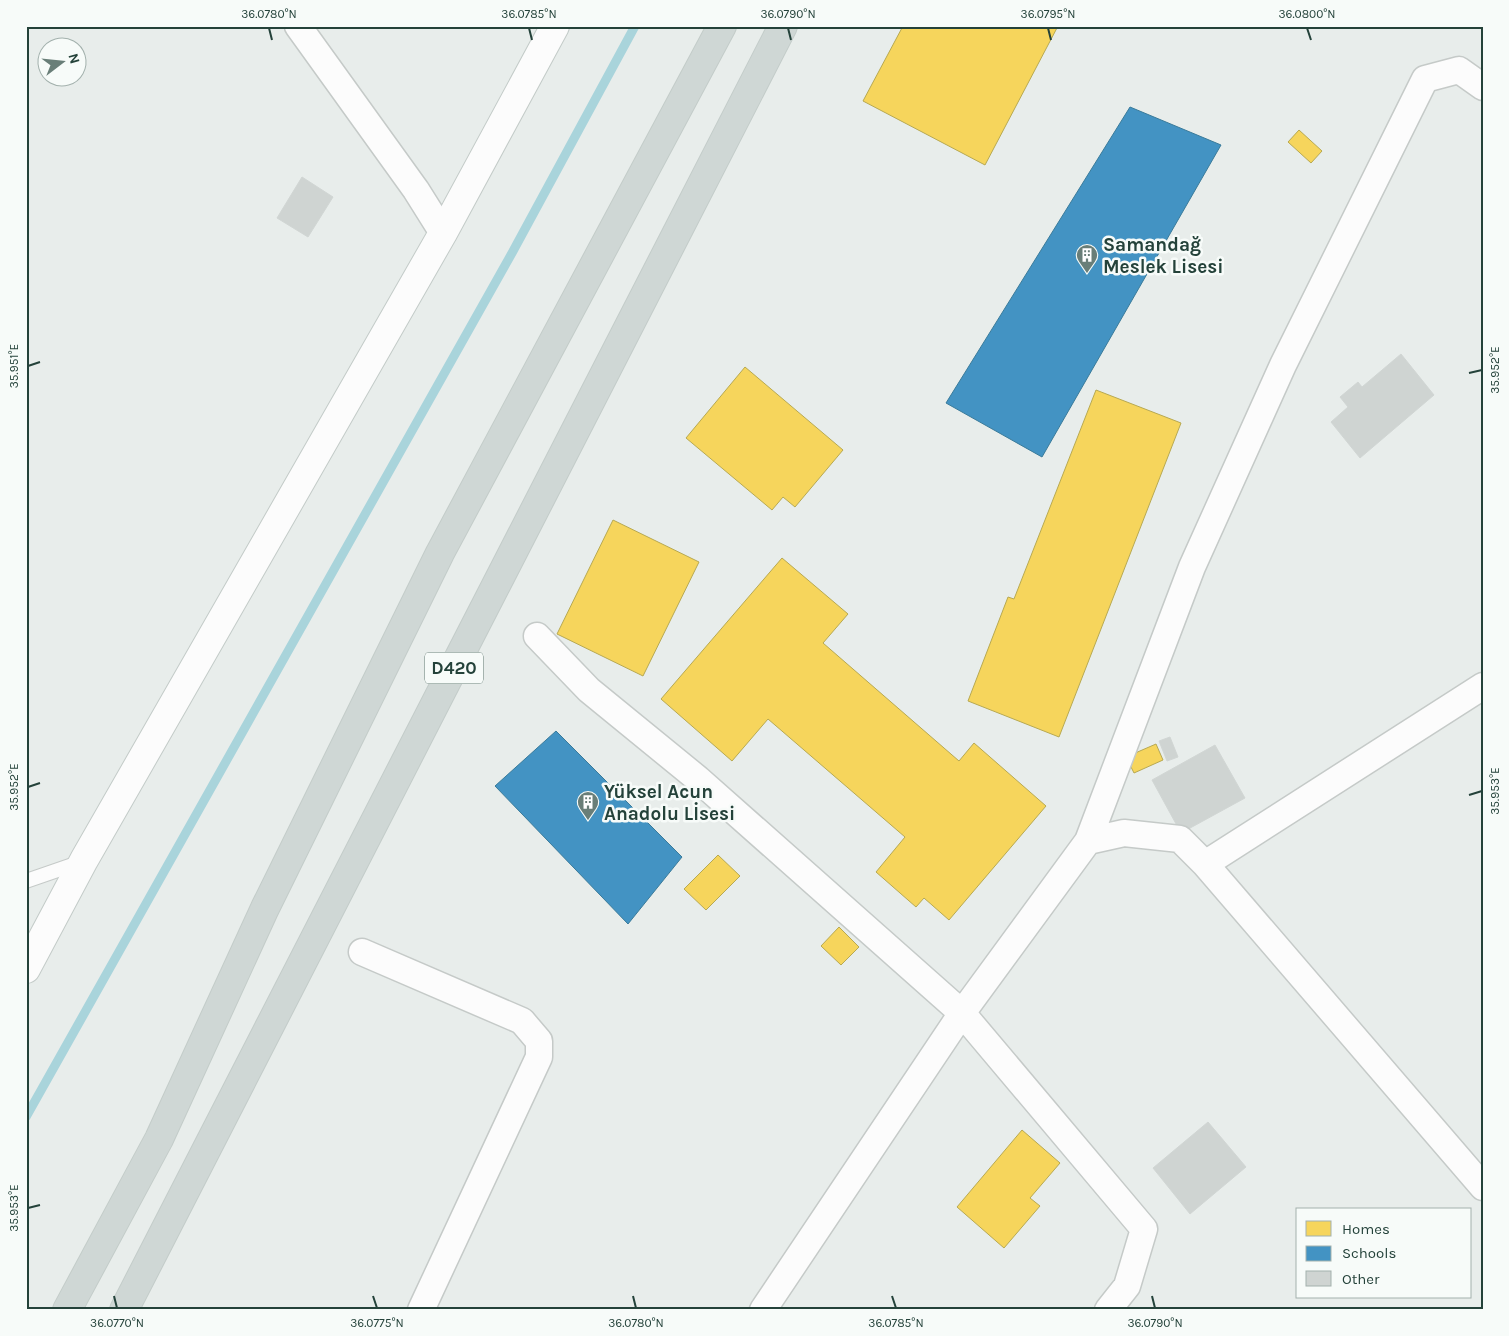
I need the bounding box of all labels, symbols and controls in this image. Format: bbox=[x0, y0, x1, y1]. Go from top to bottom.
text: 36.0780°N bbox=[241, 7, 297, 21]
text: 36.0785°N bbox=[501, 7, 557, 21]
text: 36.0790°N bbox=[760, 7, 816, 21]
text: 36.0795°N bbox=[1021, 7, 1075, 21]
text: 36.0800°N bbox=[1278, 7, 1336, 21]
north arrow bbox=[38, 38, 88, 88]
text: N bbox=[64, 51, 84, 66]
place label: Samandağ Meslek Lisesi bbox=[1103, 234, 1224, 278]
building icon: Samandağ Meslek Lisesi bbox=[1075, 243, 1099, 274]
text: 35.951°E bbox=[7, 344, 21, 388]
text: 35.952°E bbox=[1488, 346, 1502, 394]
road number: D420 bbox=[425, 652, 483, 684]
text: 35.952°E bbox=[7, 763, 21, 811]
text: 35.953°E bbox=[1488, 767, 1502, 815]
place label: Yüksel Acun Anadolu Lİsesi bbox=[604, 781, 735, 825]
building icon: Yüksel Acun Anadolu Lİsesi bbox=[576, 790, 600, 821]
text: 35.953°E bbox=[7, 1184, 21, 1232]
legend bbox=[1296, 1208, 1472, 1298]
text: Homes bbox=[1342, 1220, 1390, 1238]
text: Schools bbox=[1342, 1244, 1396, 1262]
text: Other bbox=[1342, 1270, 1380, 1288]
text: 36.0770°N bbox=[90, 1316, 144, 1330]
text: 36.0775°N bbox=[350, 1316, 404, 1330]
text: 36.0780°N bbox=[608, 1316, 664, 1330]
text: 36.0785°N bbox=[868, 1316, 924, 1330]
text: 36.0790°N bbox=[1127, 1316, 1183, 1330]

